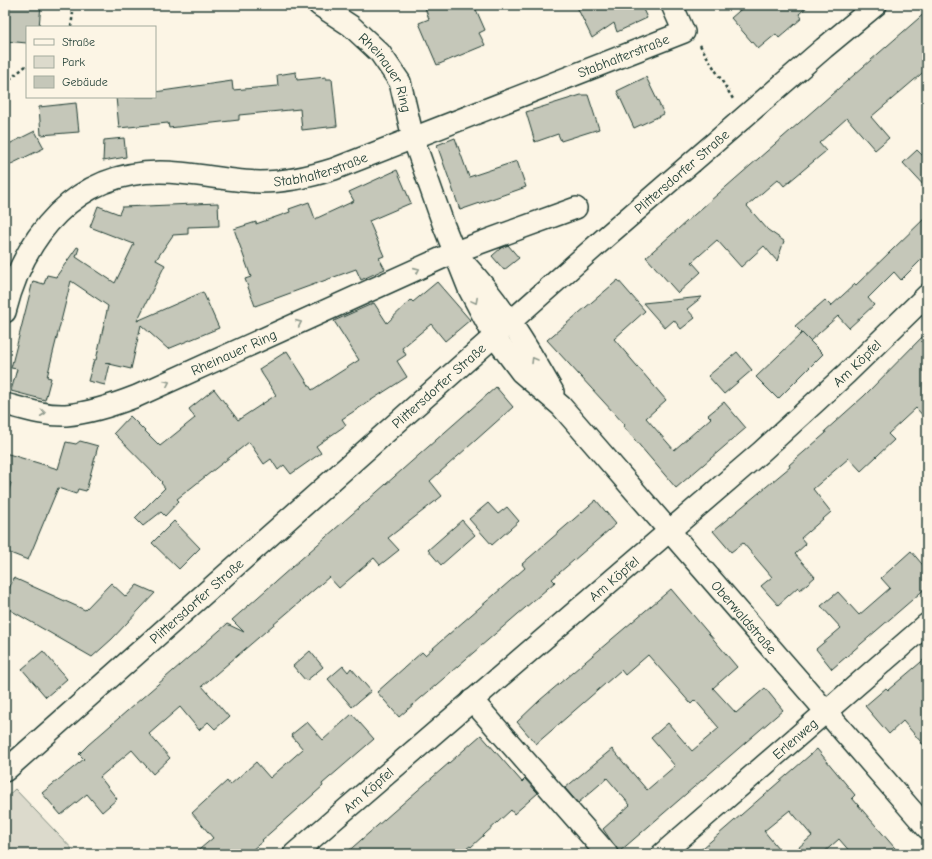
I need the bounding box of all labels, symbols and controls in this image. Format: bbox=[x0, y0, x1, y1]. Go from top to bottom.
legend bbox=[26, 26, 156, 98]
street label: Rheinauer Ring bbox=[355, 29, 415, 114]
street label: Stabhalterstraße bbox=[575, 31, 672, 82]
text: Straße bbox=[62, 35, 95, 49]
text: Park bbox=[62, 55, 85, 69]
text: Gebäude bbox=[62, 75, 108, 89]
street label: Plittersdorfer Straße bbox=[631, 126, 733, 218]
street label: Stabhalterstraße bbox=[273, 149, 370, 191]
one-way arrow bbox=[413, 266, 420, 274]
one-way arrow bbox=[471, 297, 478, 304]
one-way arrow bbox=[294, 320, 302, 328]
street label: Rheinauer Ring bbox=[188, 326, 279, 379]
street label: Am Köpfel bbox=[830, 336, 885, 391]
street label: Plittersdorfer Straße bbox=[388, 340, 489, 432]
one-way arrow bbox=[532, 357, 539, 364]
one-way arrow bbox=[164, 379, 171, 387]
one-way arrow bbox=[40, 408, 46, 417]
street label: Am Köpfel bbox=[586, 553, 643, 605]
street label: Plittersdorfer Straße bbox=[146, 555, 247, 648]
street label: Oberwaldstraße bbox=[707, 577, 780, 658]
street label: Erlenweg bbox=[769, 715, 821, 763]
street label: Am Köpfel bbox=[340, 764, 397, 817]

